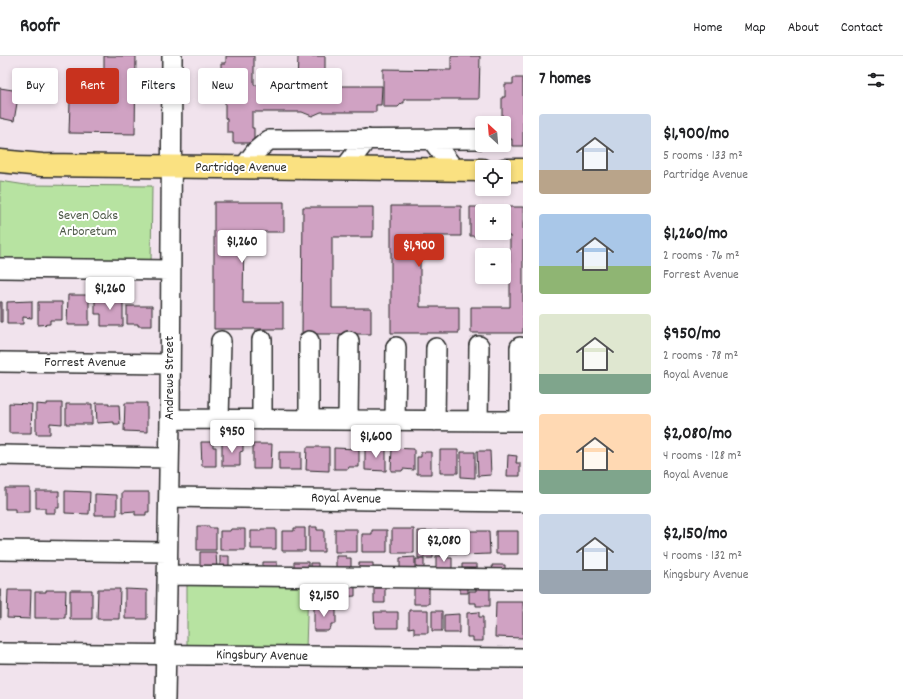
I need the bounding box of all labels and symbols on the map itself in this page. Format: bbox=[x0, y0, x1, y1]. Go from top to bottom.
north arrow bbox=[475, 116, 511, 152]
street label: Partridge Avenue bbox=[195, 158, 287, 178]
park label: Seven Oaks Arboretum bbox=[58, 206, 118, 242]
pin: $1,260 bbox=[209, 230, 275, 264]
pin: $1,900 bbox=[386, 234, 452, 268]
pin: $1,260 bbox=[77, 277, 143, 311]
street label: Andrews Street bbox=[160, 336, 180, 420]
street label: Forrest Avenue bbox=[44, 353, 126, 373]
pin: $950 bbox=[208, 420, 256, 454]
pin: $1,600 bbox=[343, 425, 409, 459]
street label: Royal Avenue bbox=[311, 488, 381, 510]
pin: $2,080 bbox=[411, 529, 477, 563]
pin: $2,150 bbox=[291, 584, 357, 618]
street label: Kingsbury Avenue bbox=[216, 645, 308, 667]

